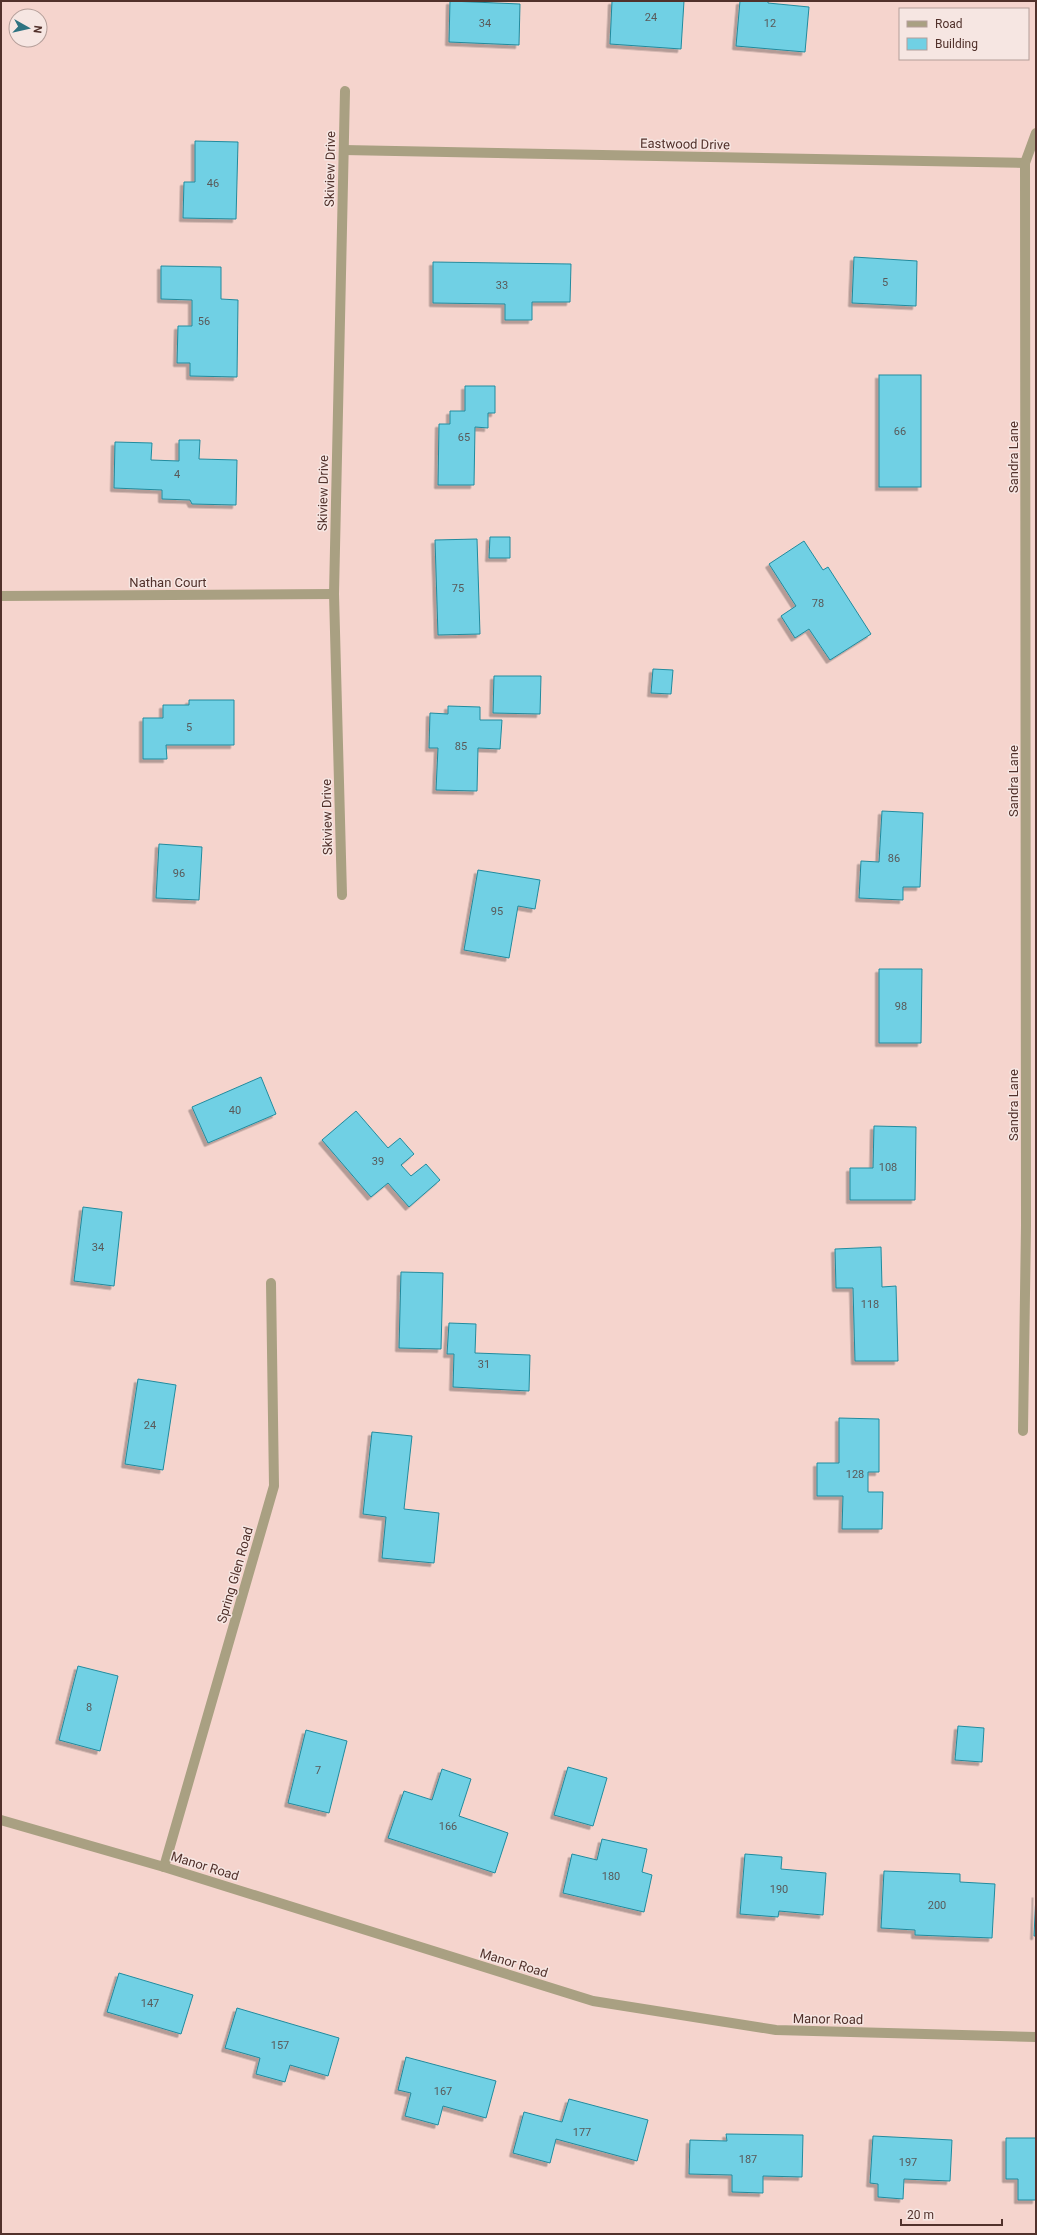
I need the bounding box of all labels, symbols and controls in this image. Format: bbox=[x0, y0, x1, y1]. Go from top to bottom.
north arrow bbox=[8, 8, 48, 48]
legend bbox=[899, 8, 1029, 60]
house number: 24 bbox=[645, 11, 657, 24]
house number: 34 bbox=[479, 17, 491, 30]
house number: 12 bbox=[764, 17, 776, 30]
text: Road bbox=[935, 17, 963, 31]
text: N bbox=[30, 25, 44, 34]
text: Building bbox=[935, 37, 978, 51]
street label: Skiview Drive bbox=[322, 131, 338, 207]
street label: Eastwood Drive bbox=[640, 136, 730, 152]
house number: 46 bbox=[207, 177, 219, 190]
house number: 5 bbox=[882, 276, 888, 289]
house number: 33 bbox=[496, 279, 508, 292]
house number: 56 bbox=[198, 315, 210, 328]
street label: Sandra Lane bbox=[1006, 421, 1021, 493]
house number: 66 bbox=[894, 425, 906, 438]
house number: 65 bbox=[458, 431, 470, 444]
street label: Skiview Drive bbox=[315, 455, 331, 531]
house number: 4 bbox=[174, 468, 180, 481]
street label: Nathan Court bbox=[129, 575, 207, 590]
house number: 75 bbox=[452, 582, 464, 595]
house number: 78 bbox=[812, 597, 824, 610]
house number: 5 bbox=[186, 721, 192, 734]
house number: 85 bbox=[455, 740, 467, 753]
street label: Sandra Lane bbox=[1006, 745, 1021, 817]
street label: Skiview Drive bbox=[319, 779, 335, 855]
house number: 86 bbox=[888, 852, 900, 865]
house number: 96 bbox=[173, 867, 185, 880]
house number: 95 bbox=[491, 905, 503, 918]
house number: 98 bbox=[895, 1000, 907, 1013]
street label: Sandra Lane bbox=[1006, 1069, 1021, 1141]
house number: 40 bbox=[229, 1104, 241, 1117]
house number: 39 bbox=[372, 1155, 384, 1168]
house number: 108 bbox=[879, 1161, 897, 1174]
house number: 34 bbox=[92, 1241, 104, 1254]
house number: 118 bbox=[861, 1298, 879, 1311]
house number: 31 bbox=[478, 1358, 490, 1371]
house number: 24 bbox=[144, 1419, 156, 1432]
house number: 128 bbox=[846, 1468, 864, 1481]
street label: Spring Glen Road bbox=[214, 1525, 256, 1625]
house number: 8 bbox=[86, 1701, 92, 1714]
house number: 7 bbox=[315, 1764, 321, 1777]
house number: 166 bbox=[439, 1820, 457, 1833]
street label: Manor Road bbox=[169, 1849, 241, 1883]
house number: 180 bbox=[602, 1870, 620, 1883]
house number: 190 bbox=[770, 1883, 788, 1896]
house number: 200 bbox=[928, 1899, 946, 1912]
street label: Manor Road bbox=[478, 1946, 550, 1980]
house number: 147 bbox=[141, 1997, 159, 2010]
street label: Manor Road bbox=[793, 2011, 863, 2027]
house number: 157 bbox=[271, 2039, 289, 2052]
house number: 167 bbox=[434, 2085, 452, 2098]
house number: 177 bbox=[573, 2126, 591, 2139]
house number: 187 bbox=[739, 2153, 757, 2166]
house number: 197 bbox=[899, 2156, 917, 2169]
scale bar bbox=[901, 2201, 1002, 2227]
text: 20 m bbox=[907, 2208, 934, 2222]

